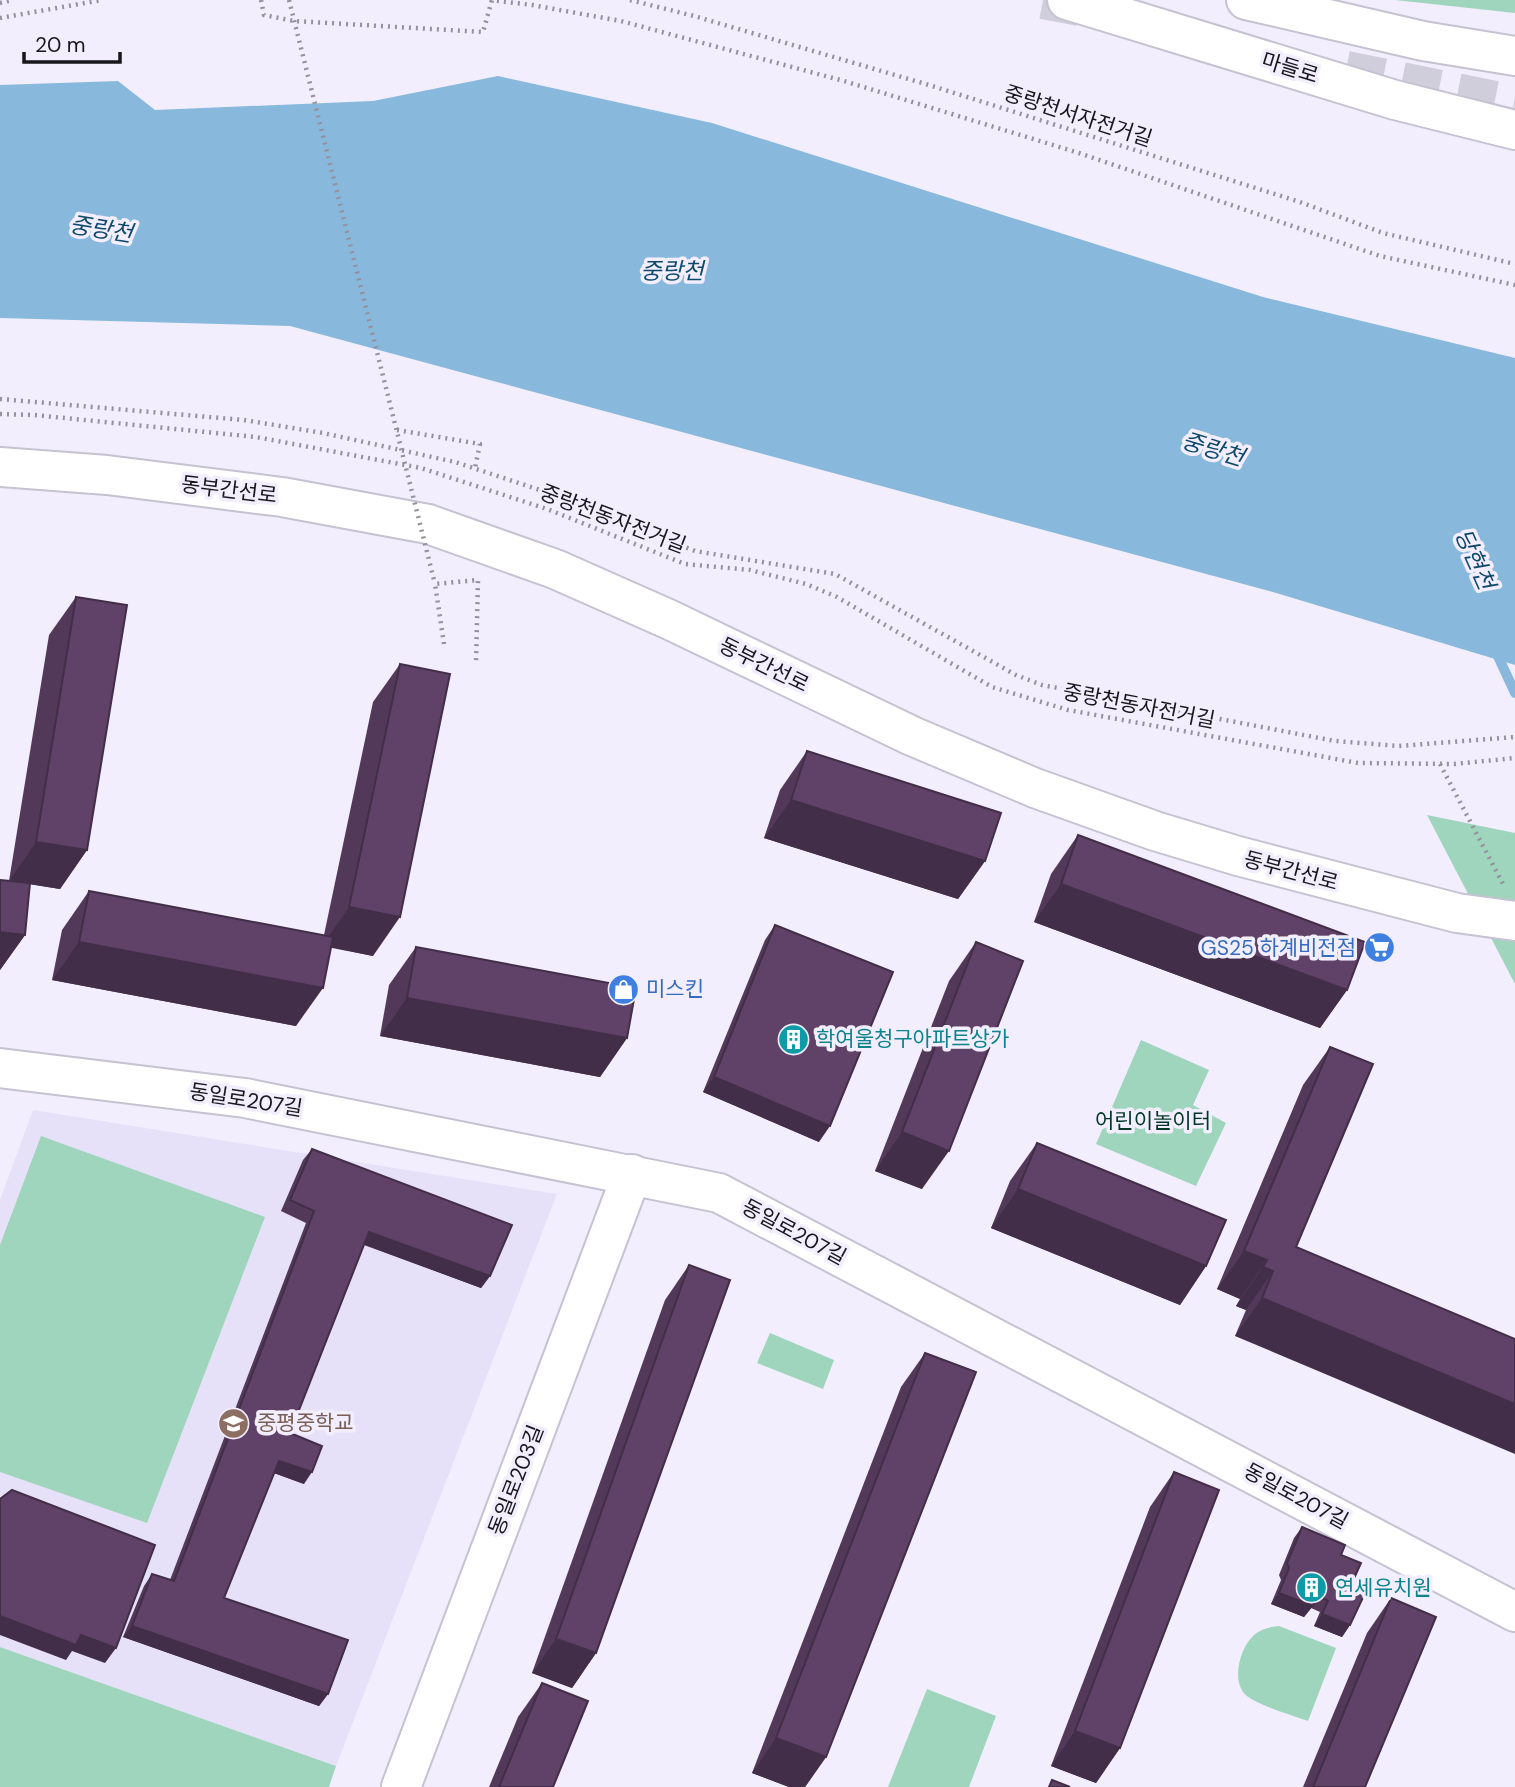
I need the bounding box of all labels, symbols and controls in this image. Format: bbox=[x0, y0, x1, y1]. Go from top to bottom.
scale bar bbox=[24, 21, 121, 65]
text: 20 m bbox=[35, 31, 86, 59]
street label: 마들로 bbox=[1258, 46, 1322, 90]
street label: 중랑천서자전거길 bbox=[1000, 79, 1156, 153]
water label: 중랑천 bbox=[67, 209, 137, 249]
water label: 중랑천 bbox=[640, 256, 707, 286]
water label: 중랑천 bbox=[1178, 425, 1250, 473]
street label: 동부간선로 bbox=[179, 470, 279, 510]
street label: 중랑천동자전거길 bbox=[536, 478, 690, 560]
water label: 당현천 bbox=[1448, 524, 1503, 597]
street label: 동부간선로 bbox=[714, 631, 814, 699]
street label: 중랑천동자전거길 bbox=[1060, 678, 1218, 734]
street label: 동부간선로 bbox=[1241, 845, 1341, 897]
supermarket icon: GS25 하계비전점 bbox=[1362, 931, 1396, 965]
place label: GS25 하계비전점 bbox=[1201, 934, 1356, 962]
shop icon: 미스킨 bbox=[606, 972, 640, 1006]
place label: 미스킨 bbox=[646, 975, 704, 1003]
building icon: 학여울청구아파트상가 bbox=[776, 1022, 810, 1056]
place label: 학여울청구아파트상가 bbox=[816, 1025, 1009, 1053]
street label: 동일로207길 bbox=[187, 1077, 305, 1123]
park label: 어린이놀이터 bbox=[1095, 1107, 1211, 1135]
street label: 동일로207길 bbox=[737, 1193, 851, 1271]
school or university icon: 중평중학교 bbox=[217, 1406, 251, 1440]
place label: 중평중학교 bbox=[257, 1409, 354, 1437]
street label: 동일로203길 bbox=[482, 1421, 550, 1539]
street label: 동일로207길 bbox=[1239, 1457, 1353, 1535]
building icon: 연세유치원 bbox=[1295, 1571, 1329, 1605]
place label: 연세유치원 bbox=[1335, 1574, 1432, 1602]

